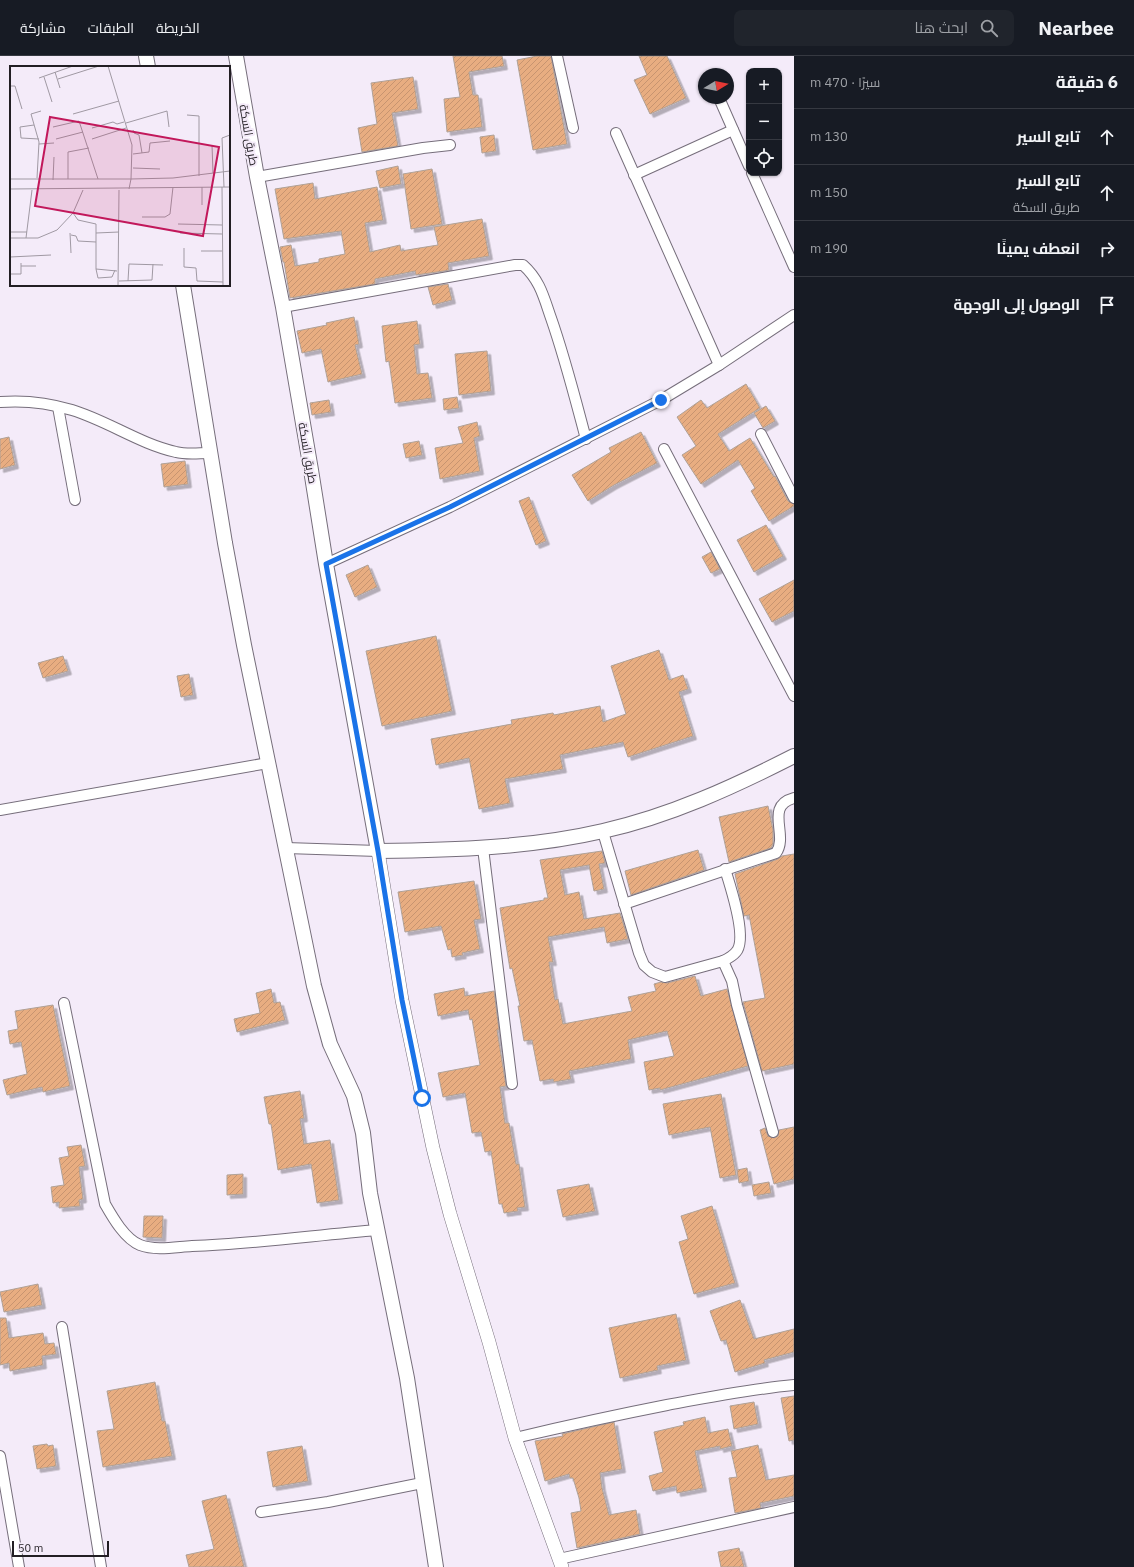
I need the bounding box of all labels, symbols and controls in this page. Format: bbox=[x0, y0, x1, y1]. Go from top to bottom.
search box bbox=[734, 10, 1014, 46]
text: Nearbee bbox=[1038, 16, 1114, 40]
icon: search bbox=[978, 17, 1000, 39]
text: ابحث هنا bbox=[915, 18, 968, 37]
text: مشاركة bbox=[20, 19, 66, 37]
text: الطبقات bbox=[88, 19, 134, 37]
text: الخريطة bbox=[156, 19, 200, 37]
inset map bbox=[10, 66, 230, 286]
north arrow bbox=[698, 68, 734, 104]
map controls bbox=[746, 68, 782, 176]
button: + bbox=[746, 68, 782, 104]
text: 6 دقيقة bbox=[1056, 71, 1118, 93]
text: سيرًا · 470 m bbox=[810, 74, 880, 91]
street label: طريق السكة bbox=[236, 103, 262, 167]
button: − bbox=[746, 104, 782, 140]
icon: ahead bbox=[1096, 126, 1118, 148]
text: تابع السير bbox=[1017, 127, 1080, 146]
text: 130 m bbox=[810, 128, 848, 145]
button: locate bbox=[746, 140, 782, 176]
text: تابع السير bbox=[1017, 171, 1080, 190]
icon: ahead bbox=[1096, 182, 1118, 204]
text: 150 m bbox=[810, 184, 848, 201]
text: طريق السكة bbox=[1013, 199, 1080, 216]
icon: right bbox=[1096, 238, 1118, 260]
text: انعطف يمينًا bbox=[996, 239, 1080, 258]
text: 190 m bbox=[810, 240, 848, 257]
icon: arrive bbox=[1096, 294, 1118, 316]
text: الوصول إلى الوجهة bbox=[953, 295, 1080, 314]
route end bbox=[652, 391, 670, 409]
street label: طريق السكة bbox=[295, 421, 321, 485]
route start bbox=[413, 1089, 431, 1107]
scale bar bbox=[12, 1539, 109, 1558]
text: 50 m bbox=[18, 1541, 43, 1555]

